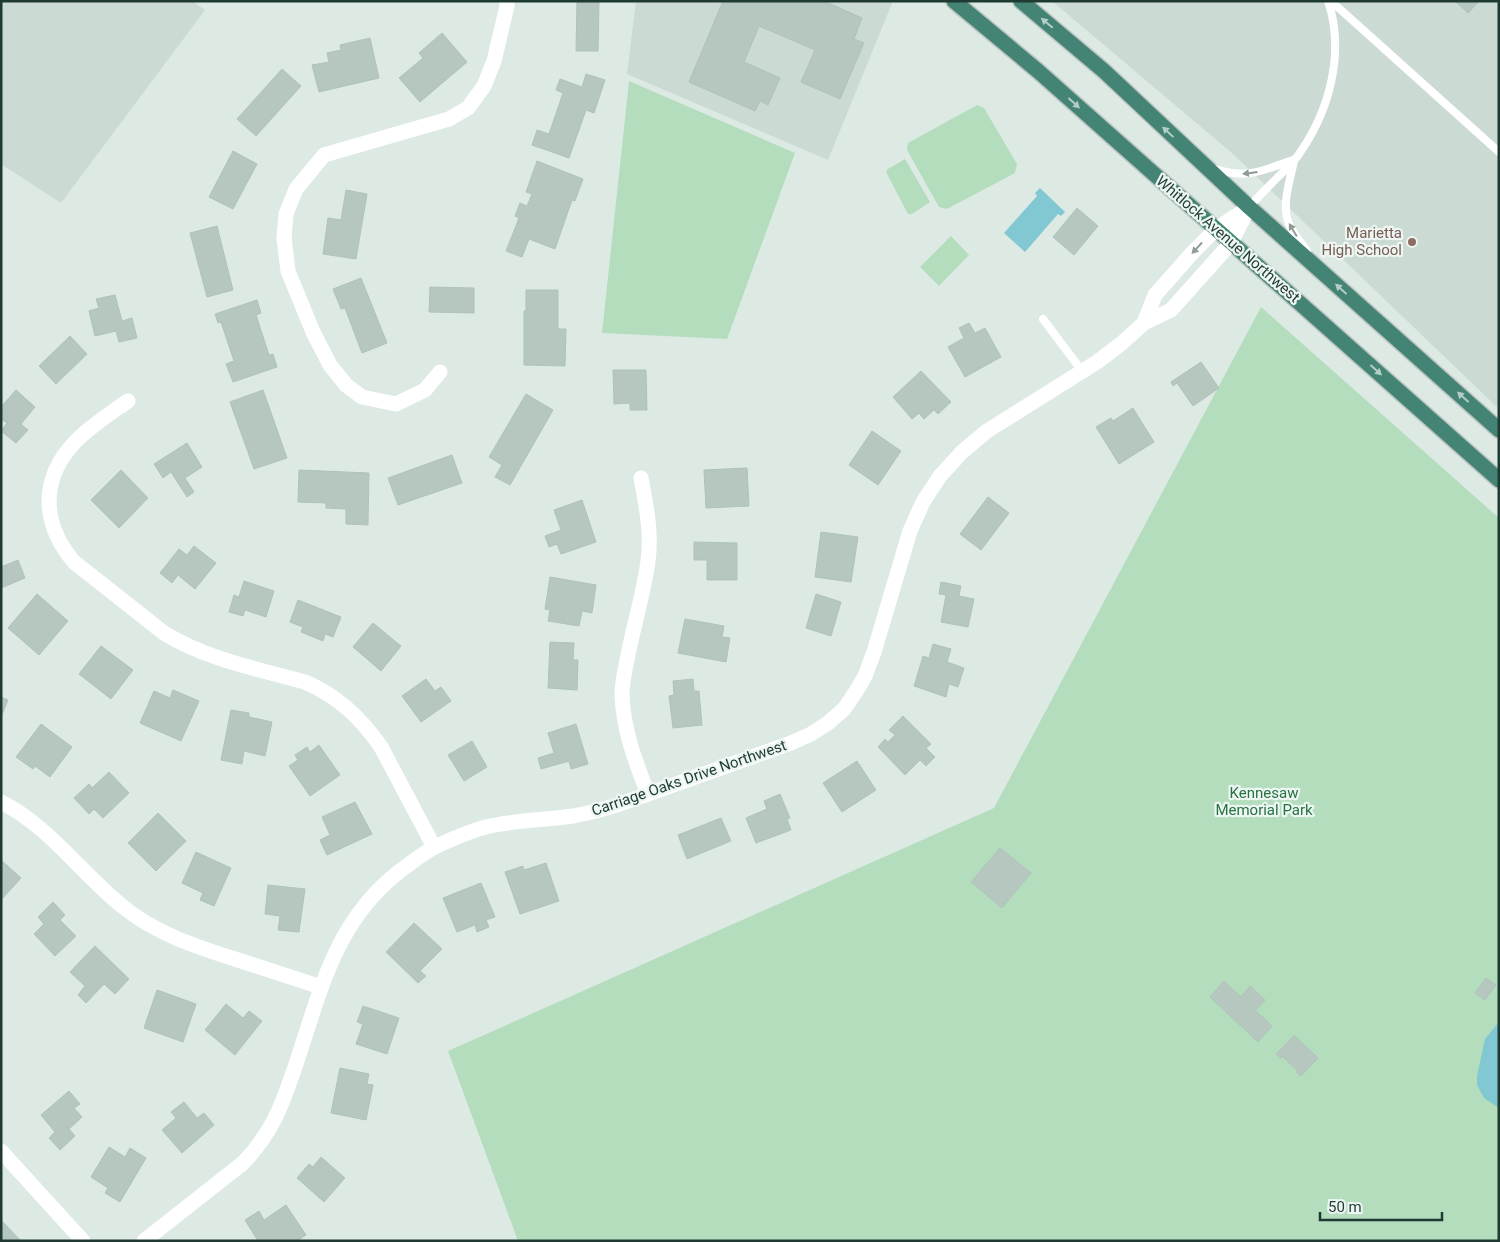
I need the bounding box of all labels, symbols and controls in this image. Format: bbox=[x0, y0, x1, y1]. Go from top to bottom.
one-way arrow bbox=[1041, 18, 1053, 29]
one-way arrow bbox=[1068, 97, 1080, 109]
one-way arrow bbox=[1162, 126, 1174, 138]
one-way arrow bbox=[1241, 169, 1257, 177]
street label: Whitlock Avenue Northwest bbox=[1153, 172, 1303, 306]
one-way arrow bbox=[1288, 224, 1297, 237]
place label: Marietta High School bbox=[1321, 224, 1402, 259]
marker: Marietta High School bbox=[1406, 236, 1418, 248]
one-way arrow bbox=[1192, 242, 1203, 255]
one-way arrow bbox=[1336, 283, 1348, 295]
one-way arrow bbox=[1369, 364, 1381, 376]
one-way arrow bbox=[1457, 391, 1469, 403]
street label: Carriage Oaks Drive Northwest bbox=[589, 736, 789, 820]
park label: Kennesaw Memorial Park bbox=[1215, 784, 1313, 819]
scale bar bbox=[1320, 1190, 1442, 1222]
text: 50 m bbox=[1328, 1198, 1362, 1216]

